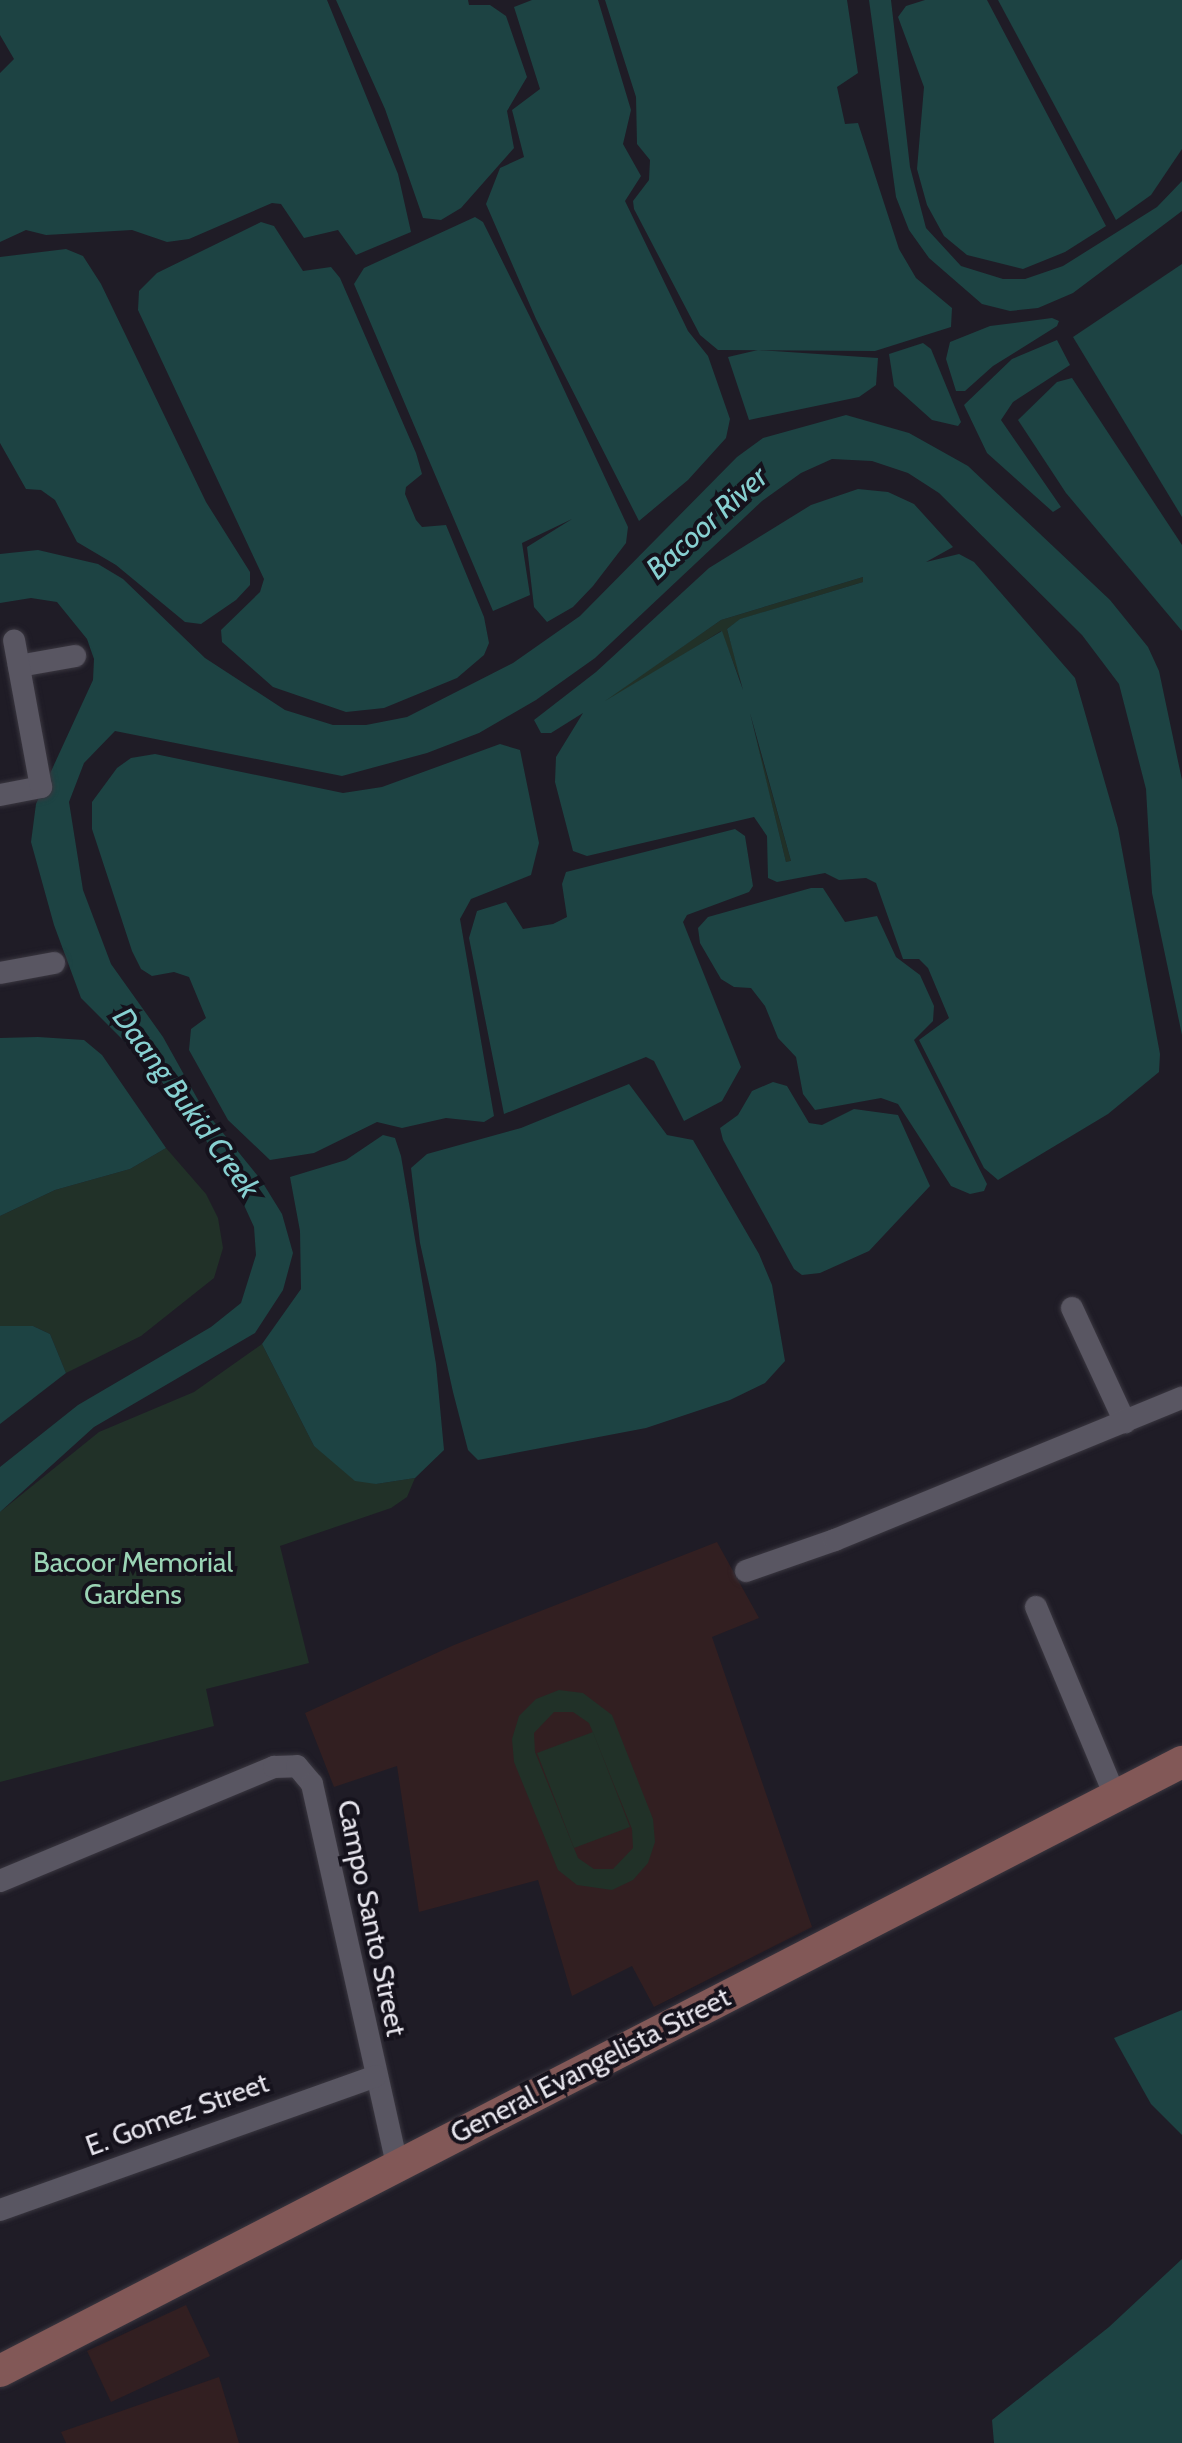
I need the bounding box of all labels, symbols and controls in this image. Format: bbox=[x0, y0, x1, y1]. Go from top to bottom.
water label: Bacoor River bbox=[639, 459, 775, 587]
water label: Daang Bukid Creek bbox=[105, 1001, 267, 1205]
park label: Bacoor Memorial Gardens bbox=[33, 1545, 233, 1611]
street label: Campo Santo Street bbox=[331, 1797, 413, 2039]
street label: General Evangelista Street bbox=[445, 1980, 735, 2150]
street label: E. Gomez Street bbox=[81, 2065, 273, 2163]

